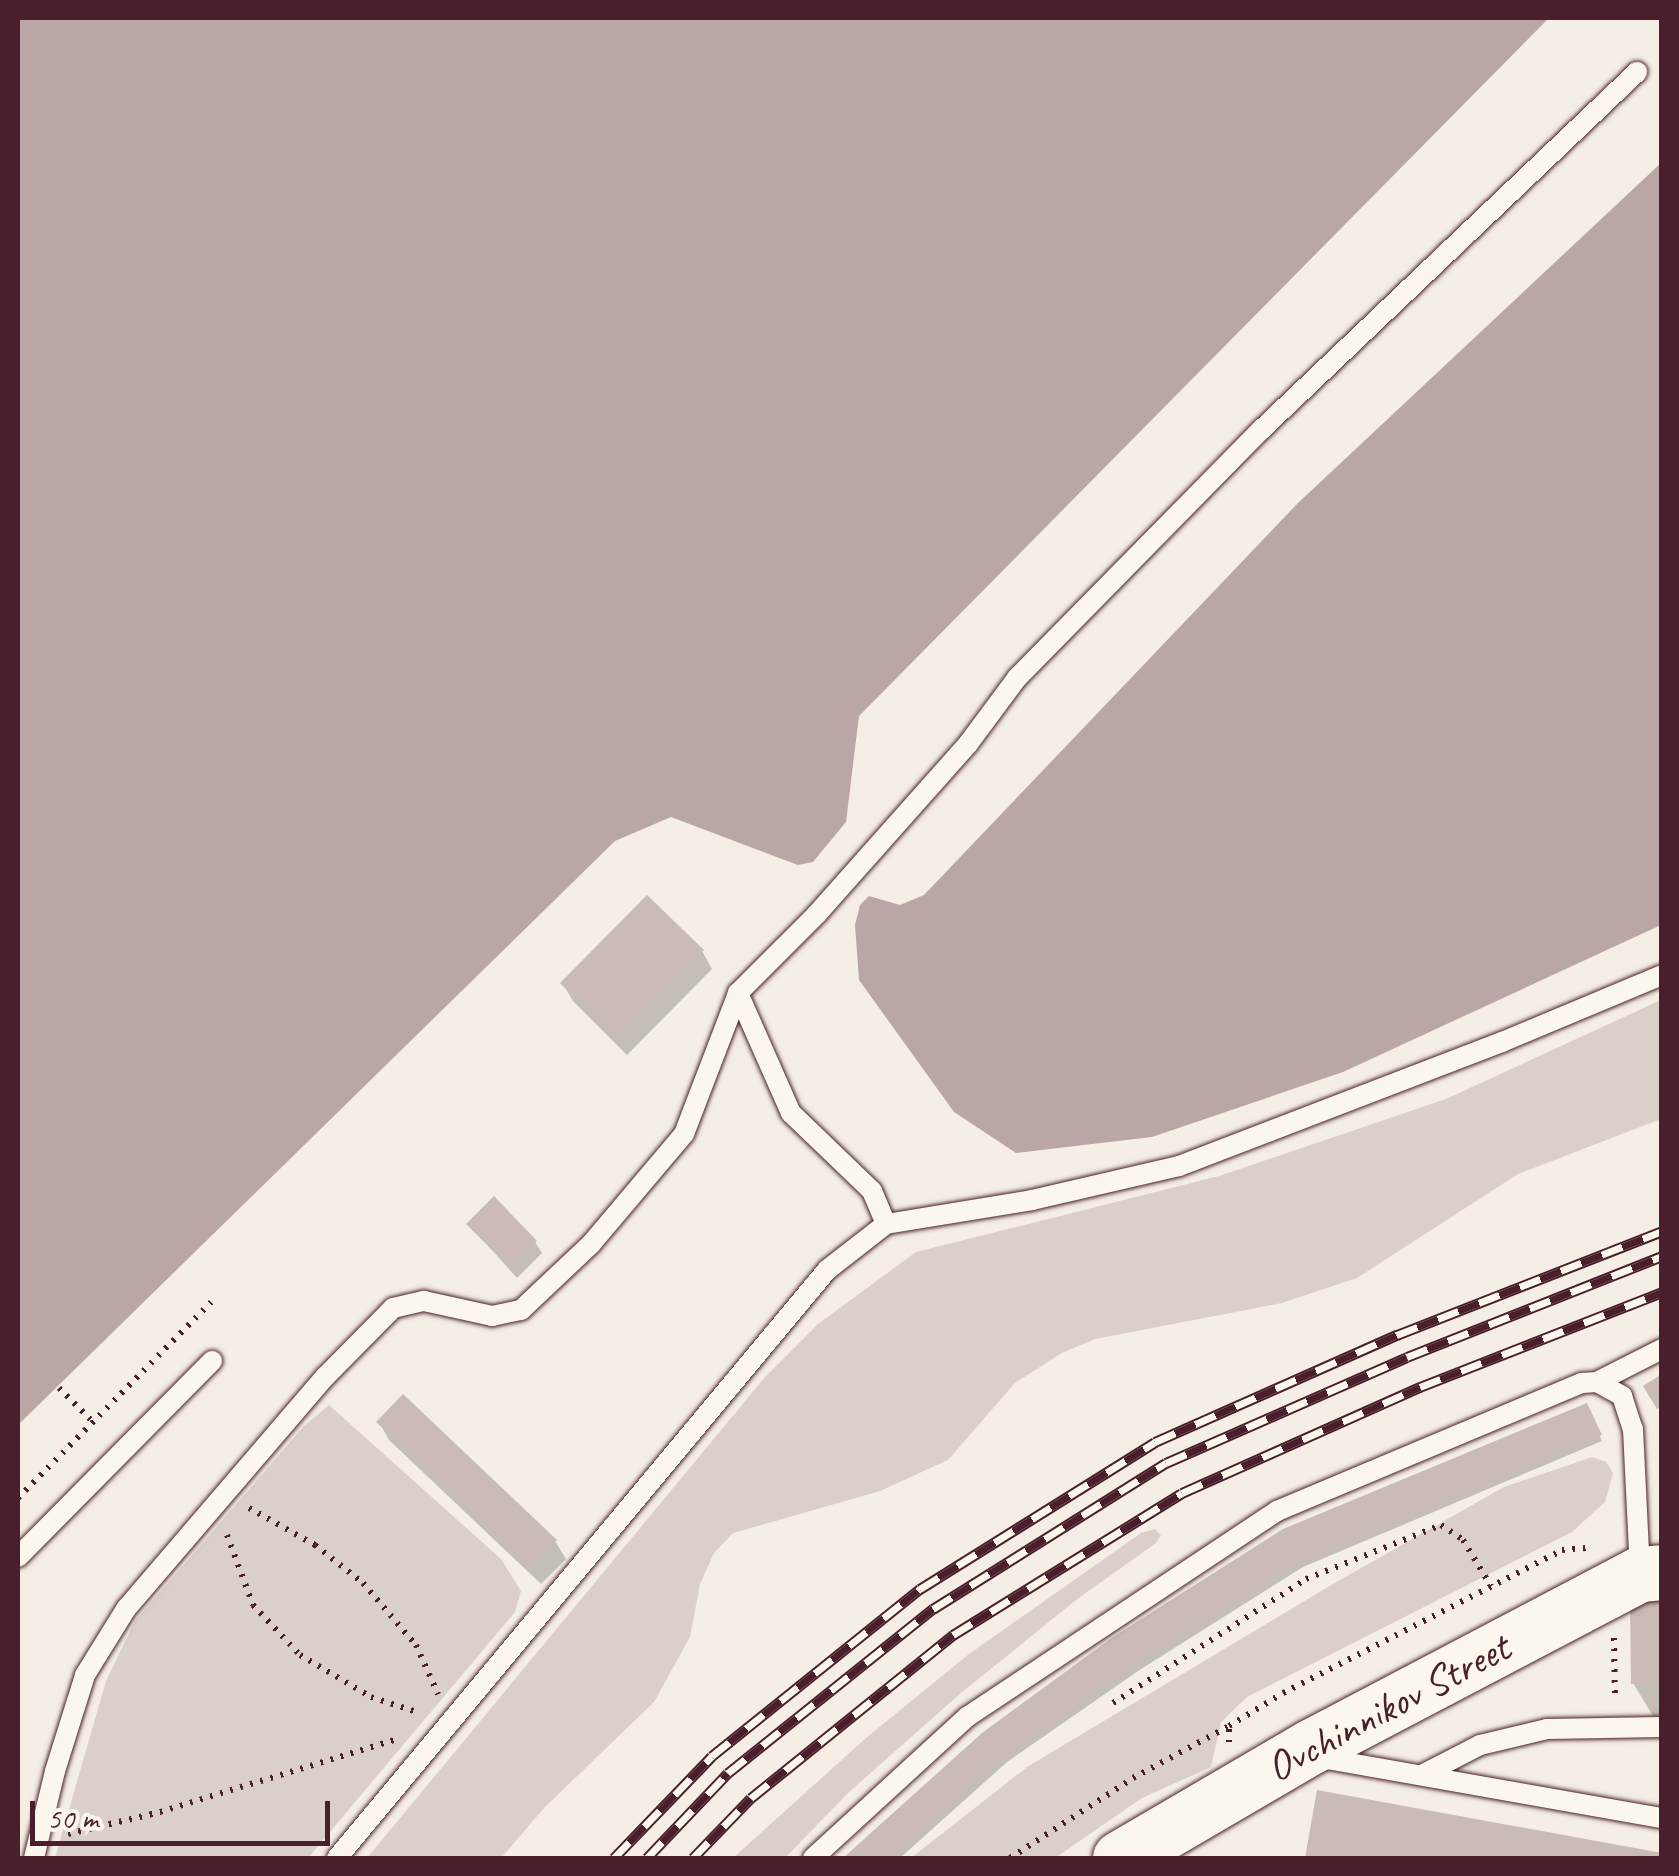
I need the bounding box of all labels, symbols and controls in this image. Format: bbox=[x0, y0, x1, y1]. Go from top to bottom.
street label: Ovchinnikov Street bbox=[1257, 1623, 1519, 1793]
scale bar bbox=[35, 1781, 335, 1843]
text: 50 m bbox=[47, 1799, 98, 1837]

